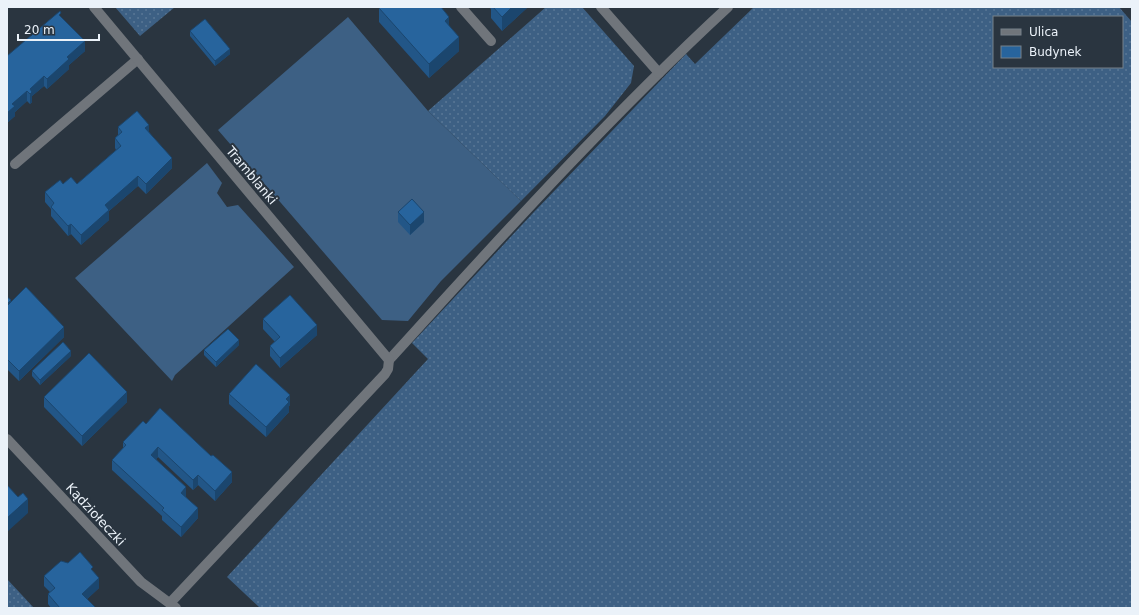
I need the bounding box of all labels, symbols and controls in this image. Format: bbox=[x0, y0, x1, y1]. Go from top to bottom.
scale bar bbox=[18, 16, 99, 42]
legend bbox=[993, 16, 1123, 68]
text: 20 m bbox=[24, 23, 55, 37]
text: Ulica bbox=[1029, 25, 1058, 39]
text: Budynek bbox=[1029, 45, 1082, 59]
street label: Tramblanki bbox=[222, 142, 280, 207]
street label: Kądziołeczki bbox=[63, 480, 128, 549]

